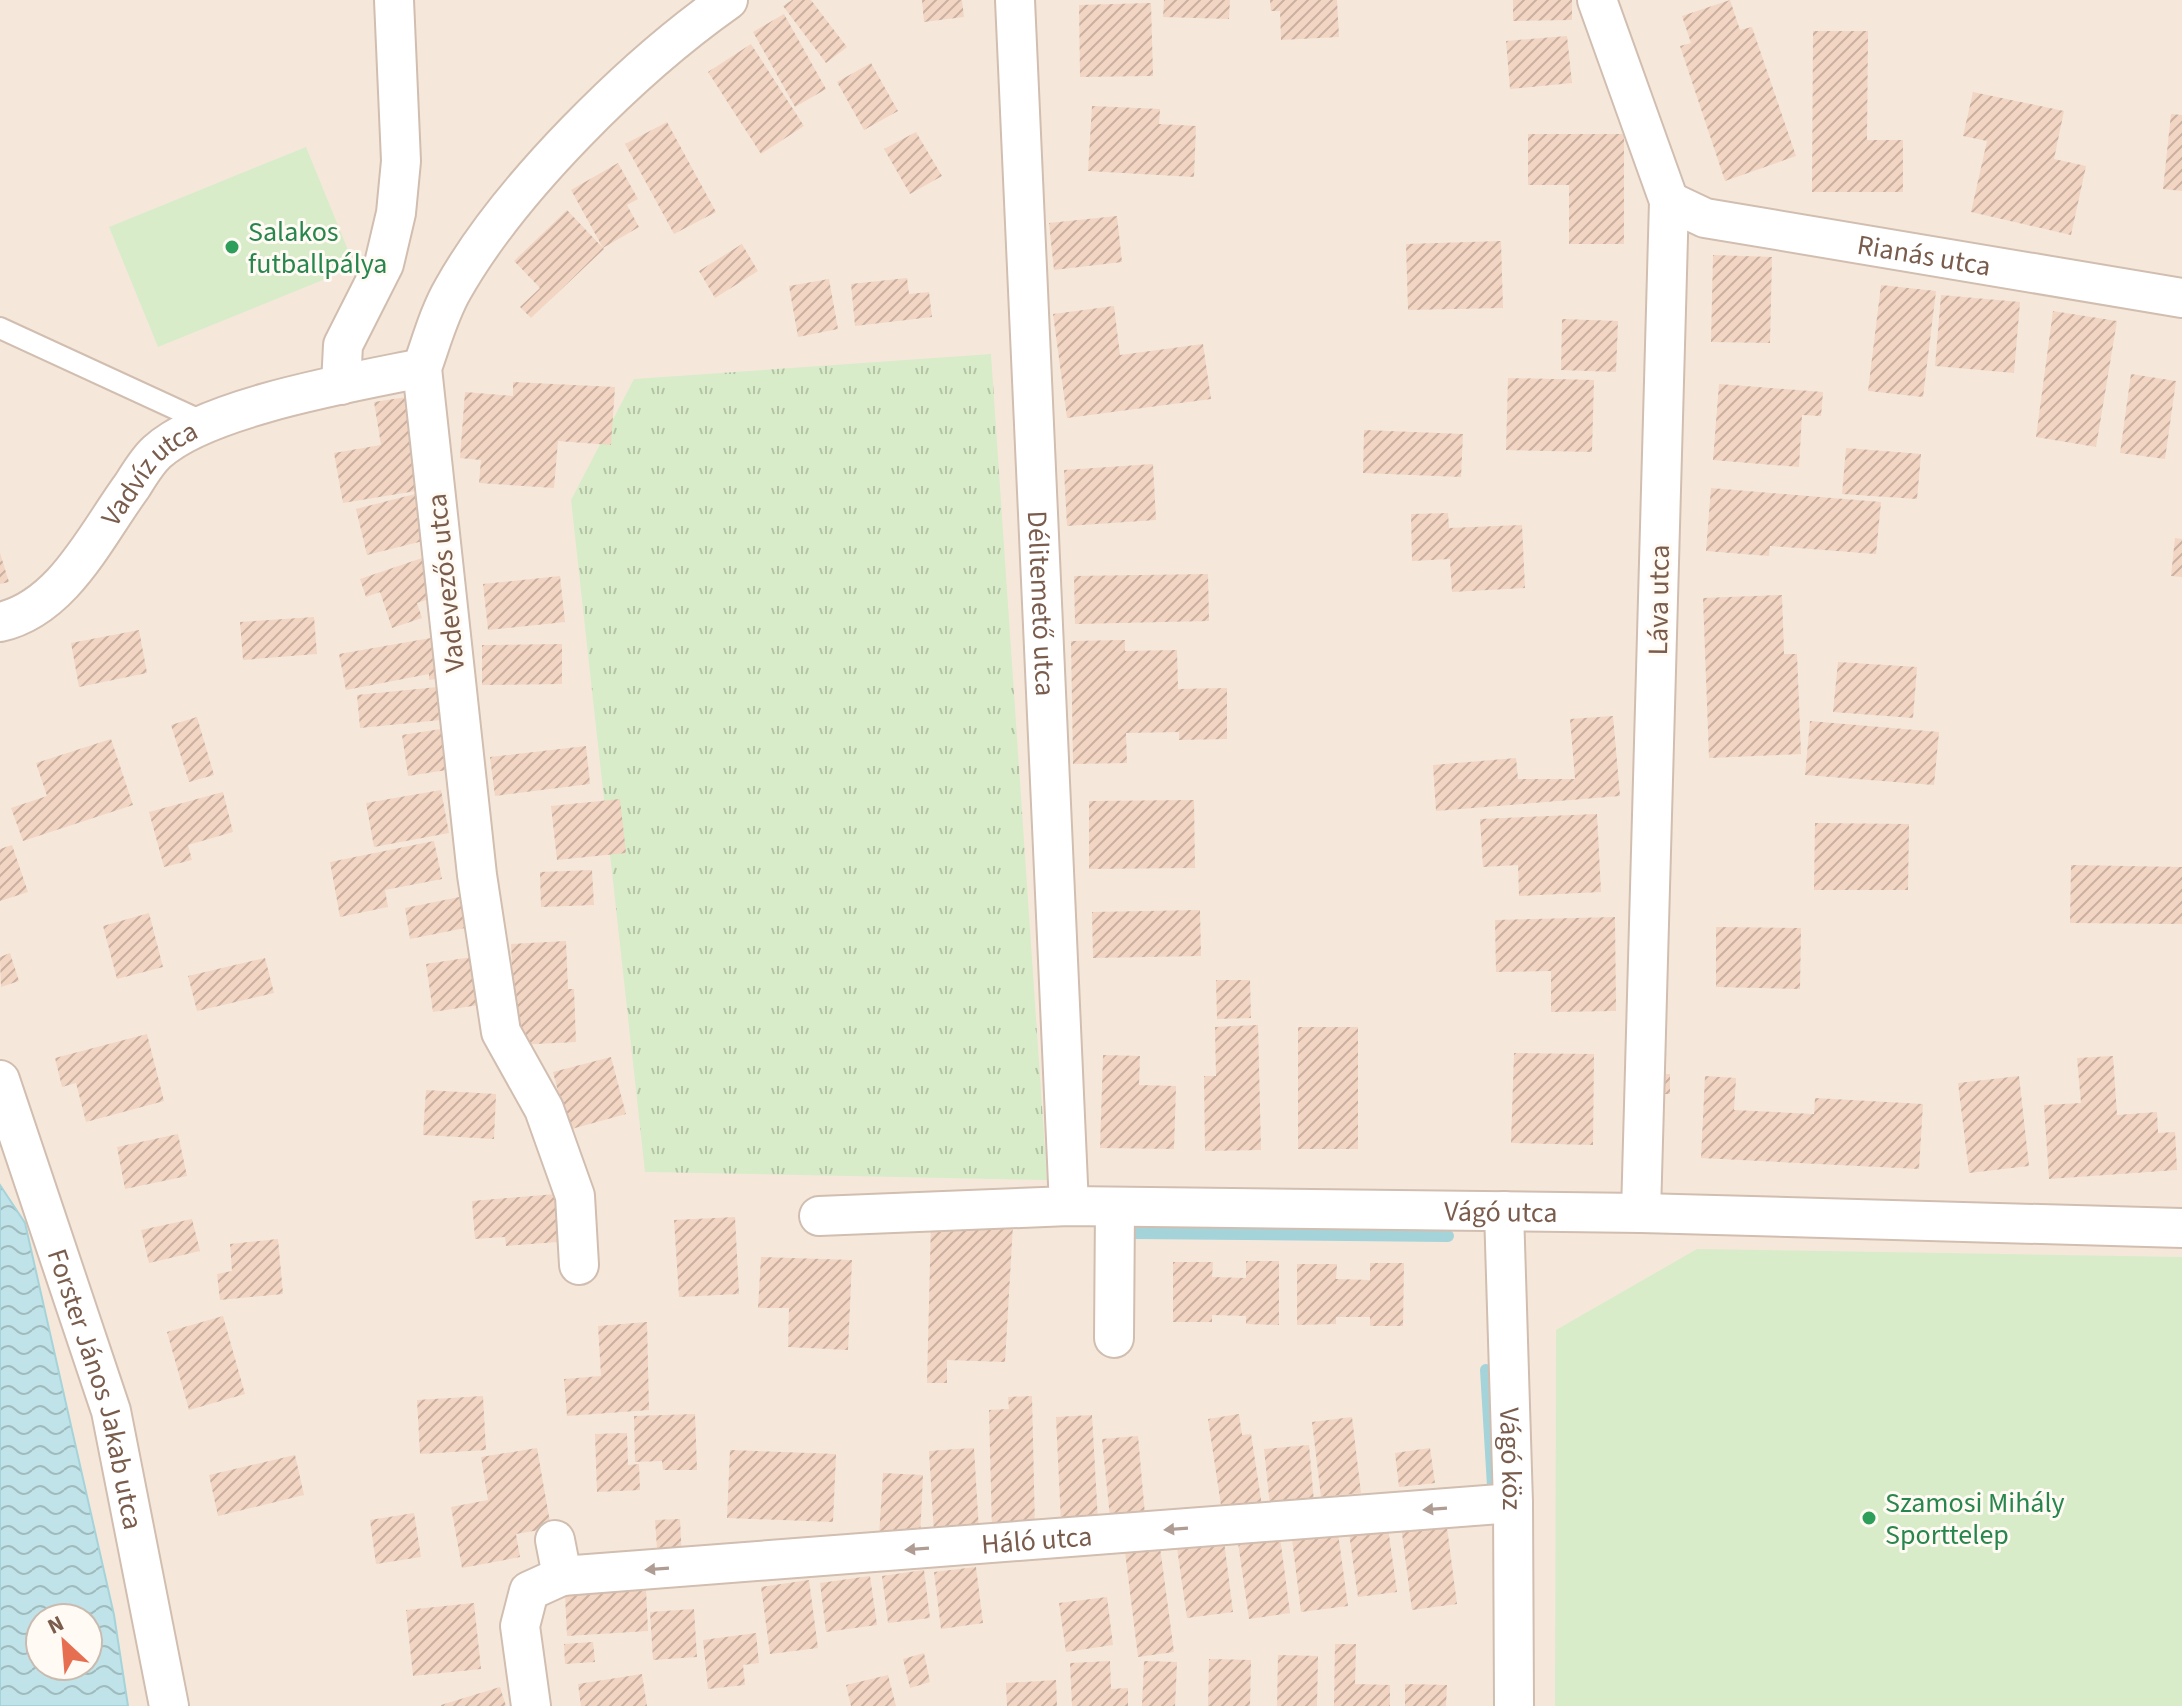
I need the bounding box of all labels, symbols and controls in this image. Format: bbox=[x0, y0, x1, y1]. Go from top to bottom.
place label: Salakos futballpálya bbox=[248, 212, 387, 284]
street label: Rianás utca bbox=[1854, 225, 1994, 287]
marker: Salakos futballpálya bbox=[223, 238, 241, 256]
street label: Vadvíz utca bbox=[91, 411, 205, 534]
street label: Vadevezős utca bbox=[417, 492, 475, 674]
street label: Délitemető utca bbox=[1017, 510, 1065, 697]
street label: Láva utca bbox=[1638, 544, 1680, 656]
street label: Vágó utca bbox=[1444, 1192, 1558, 1233]
street label: Forster János Jakab utca bbox=[37, 1243, 153, 1533]
street label: Vágó köz bbox=[1489, 1407, 1532, 1510]
place label: Szamosi Mihály Sporttelep bbox=[1885, 1483, 2065, 1555]
one-way arrow bbox=[1422, 1502, 1447, 1515]
marker: Szamosi Mihály Sporttelep bbox=[1860, 1509, 1878, 1527]
street label: Háló utca bbox=[980, 1516, 1094, 1565]
one-way arrow bbox=[1163, 1522, 1188, 1535]
one-way arrow bbox=[904, 1543, 929, 1556]
one-way arrow bbox=[644, 1563, 669, 1576]
north arrow bbox=[24, 1602, 104, 1682]
text: N bbox=[42, 1607, 69, 1643]

